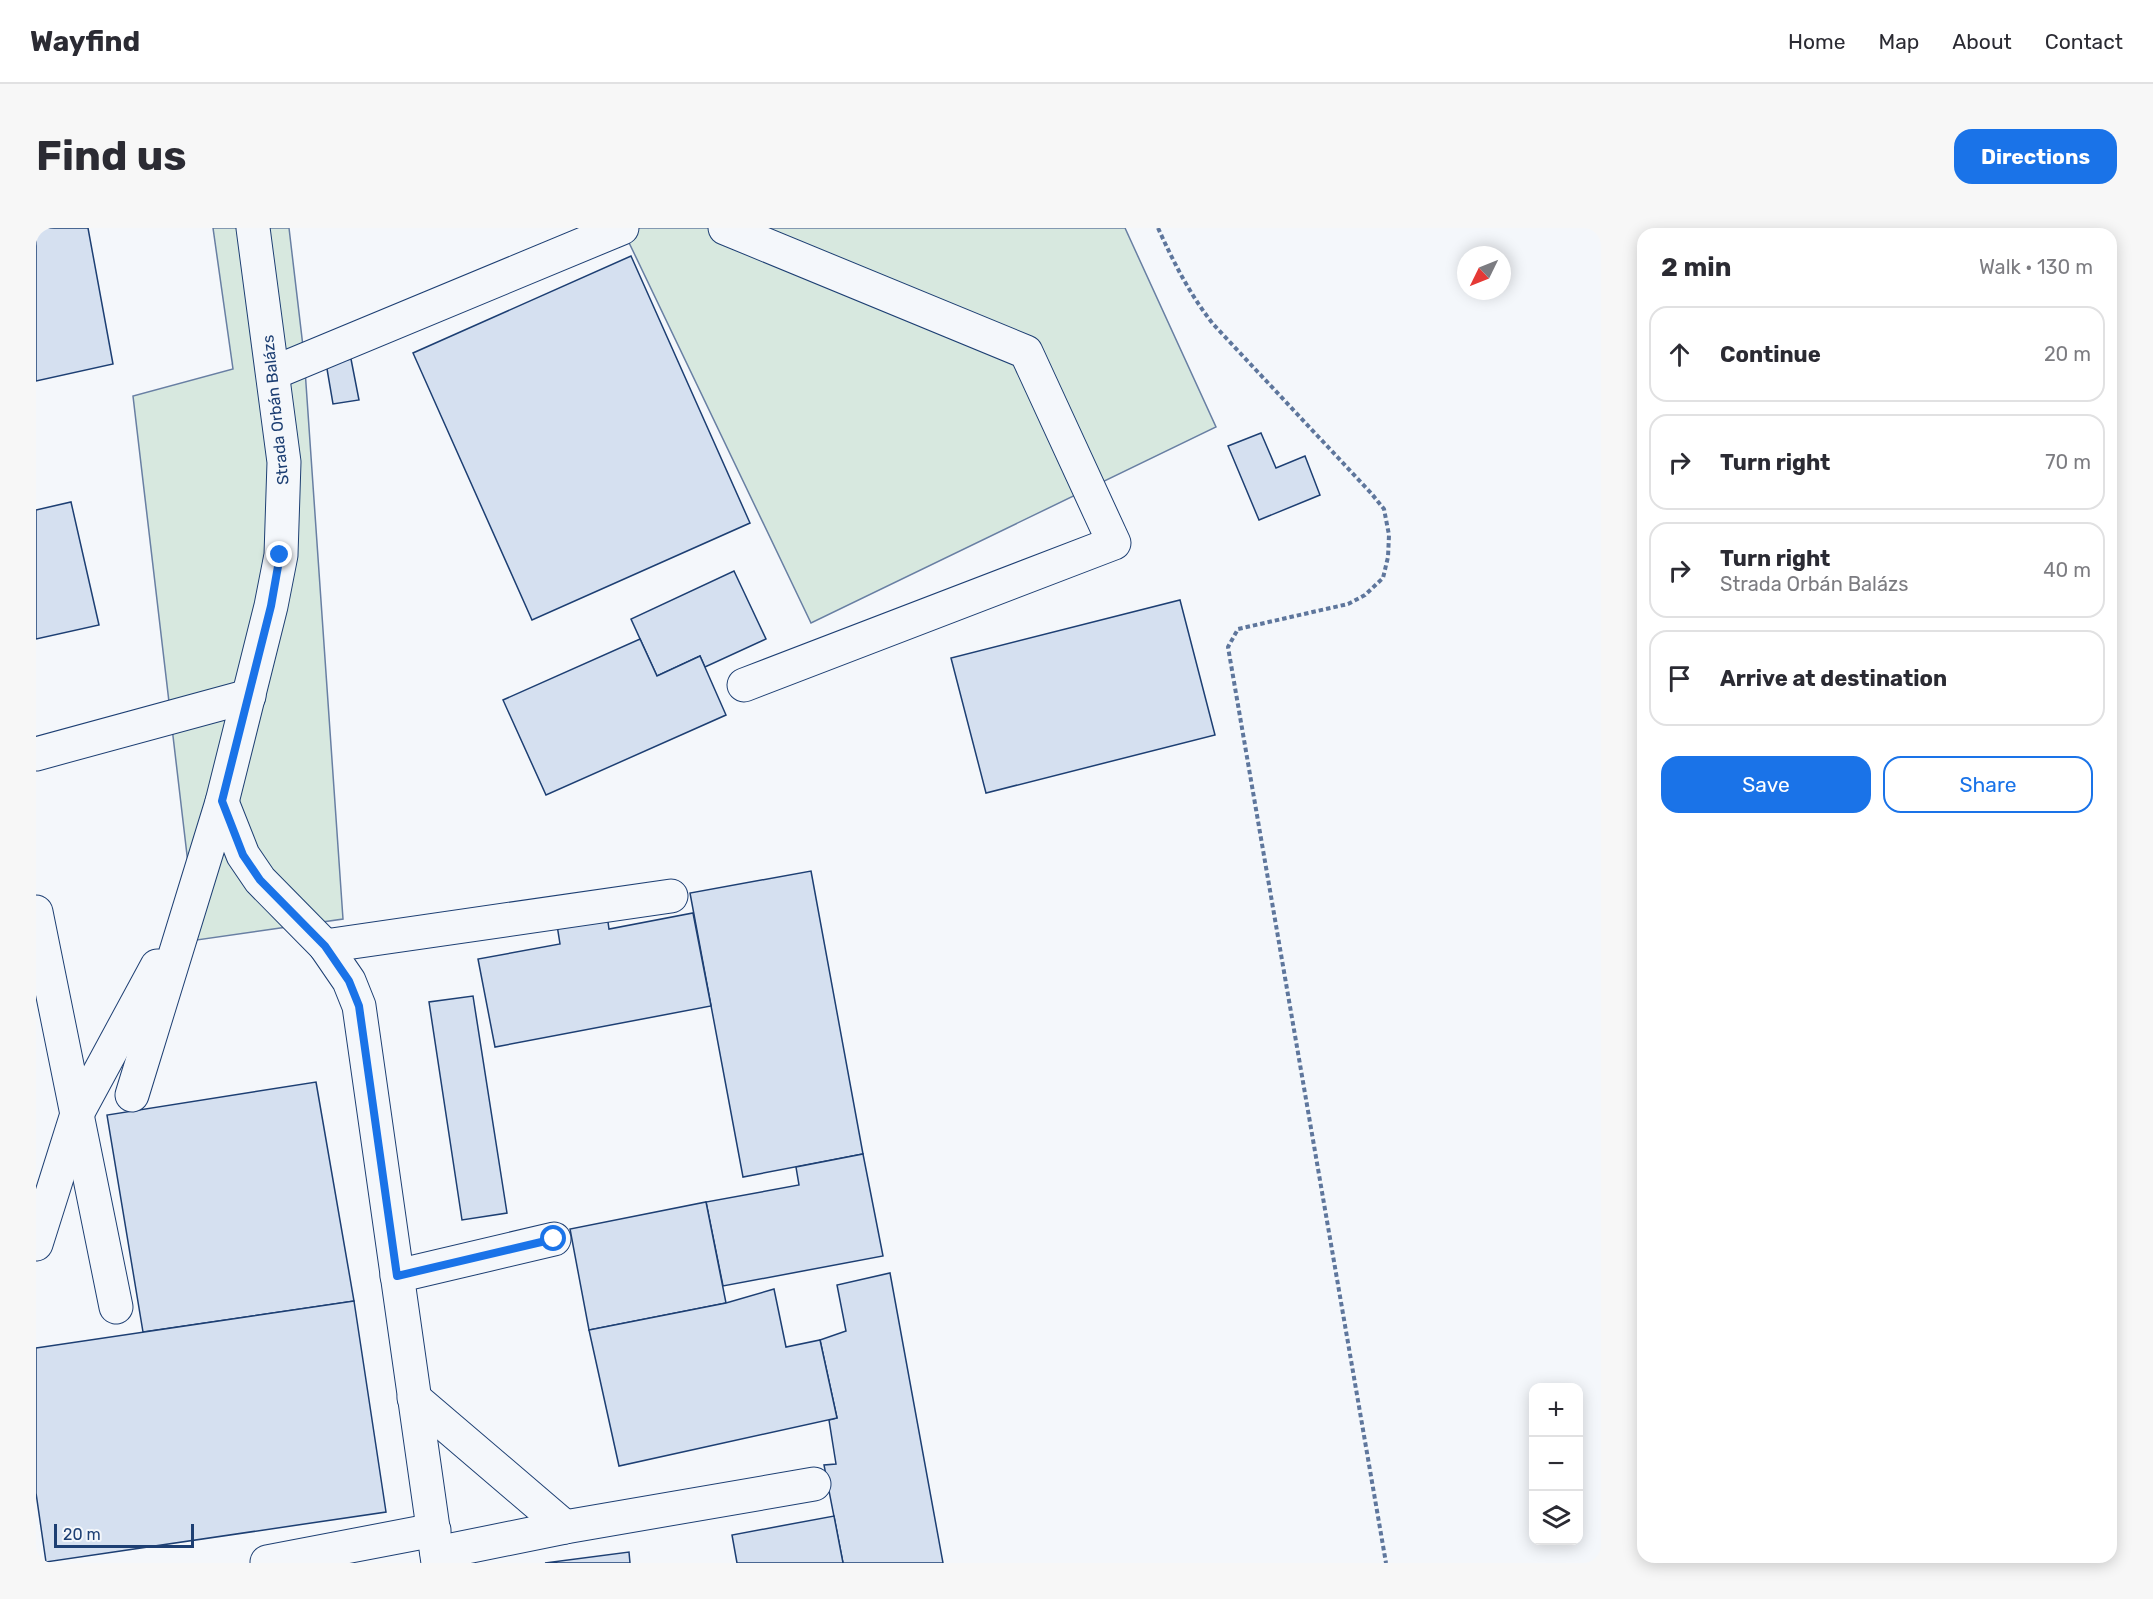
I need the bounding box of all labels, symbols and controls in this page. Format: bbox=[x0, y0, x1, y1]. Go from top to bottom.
text: Wayfind bbox=[30, 25, 140, 58]
text: Home bbox=[1788, 29, 1845, 54]
text: Map bbox=[1878, 29, 1919, 54]
text: About bbox=[1952, 29, 2012, 54]
text: Contact bbox=[2045, 29, 2123, 54]
button: Directions bbox=[1954, 129, 2117, 184]
text: Find us bbox=[36, 131, 187, 181]
north arrow bbox=[1457, 246, 1511, 300]
text: 2 min bbox=[1661, 252, 1731, 283]
text: Walk · 130 m bbox=[1979, 255, 2093, 279]
street label: Strada Orbán Balázs bbox=[258, 334, 293, 486]
icon: ahead bbox=[1663, 338, 1696, 371]
text: Continue bbox=[1720, 341, 1821, 368]
text: 20 m bbox=[2044, 342, 2091, 366]
icon: right bbox=[1663, 446, 1696, 479]
text: Turn right bbox=[1720, 449, 1830, 476]
text: 70 m bbox=[2045, 450, 2091, 474]
route end bbox=[266, 541, 292, 567]
text: Turn right bbox=[1720, 545, 1830, 572]
icon: right bbox=[1663, 554, 1696, 587]
text: 40 m bbox=[2043, 558, 2091, 582]
text: Strada Orbán Balázs bbox=[1720, 572, 1908, 596]
icon: arrive bbox=[1663, 662, 1696, 695]
text: Arrive at destination bbox=[1720, 665, 1947, 692]
button: Save bbox=[1661, 756, 1871, 813]
button: Share bbox=[1883, 756, 2093, 813]
route start bbox=[540, 1225, 566, 1251]
map controls bbox=[1529, 1383, 1583, 1545]
button: + bbox=[1529, 1383, 1583, 1437]
button: − bbox=[1529, 1437, 1583, 1491]
button: layers bbox=[1529, 1491, 1583, 1545]
scale bar bbox=[54, 1521, 194, 1548]
text: 20 m bbox=[63, 1525, 101, 1544]

